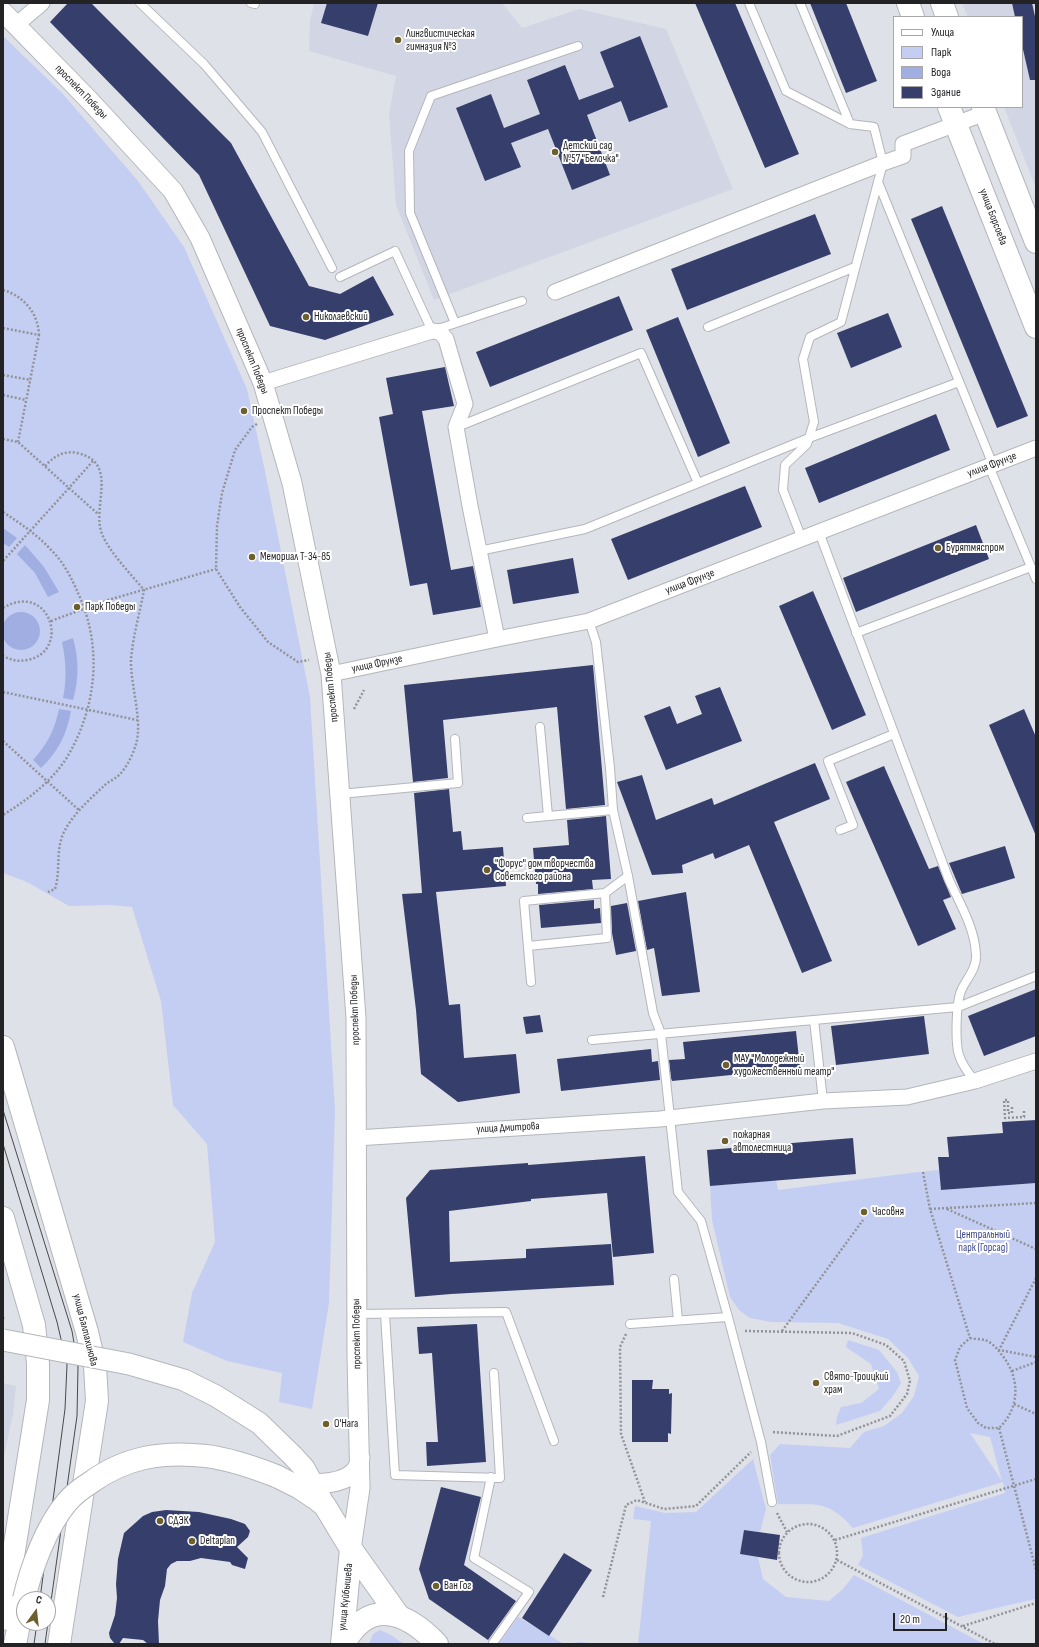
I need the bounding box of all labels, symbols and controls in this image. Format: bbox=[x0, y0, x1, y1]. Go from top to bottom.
legend bbox=[893, 16, 1023, 108]
text: Улица bbox=[931, 25, 954, 40]
place label: Лингвистическая гимназия №3 bbox=[406, 27, 475, 53]
marker: Лингвистическая гимназия №3 bbox=[393, 35, 403, 45]
text: Парк bbox=[931, 45, 951, 60]
street label: проспект Победы bbox=[52, 62, 110, 122]
text: Вода bbox=[931, 65, 951, 80]
text: Здание bbox=[931, 85, 961, 100]
place label: Детский сад №57 "Белочка" bbox=[563, 139, 619, 165]
marker: Детский сад №57 "Белочка" bbox=[550, 147, 560, 157]
street label: улица Борсоева bbox=[976, 187, 1010, 247]
place label: Николаевский bbox=[314, 310, 368, 324]
marker: Николаевский bbox=[301, 312, 311, 322]
street label: проспект Победы bbox=[233, 326, 271, 396]
place label: Проспект Победы bbox=[252, 404, 323, 418]
marker: Проспект Победы bbox=[239, 406, 249, 416]
street label: улица Фрунзе bbox=[965, 450, 1019, 480]
place label: Бурятмяспром bbox=[946, 541, 1004, 555]
marker: Бурятмяспром bbox=[933, 543, 943, 553]
place label: Мемориал Т-34-85 bbox=[260, 550, 330, 564]
marker: Мемориал Т-34-85 bbox=[247, 552, 257, 562]
street label: улица Фрунзе bbox=[663, 567, 717, 597]
place label: Парк Победы bbox=[85, 600, 135, 614]
marker: Парк Победы bbox=[72, 602, 82, 612]
street label: проспект Победы bbox=[321, 651, 341, 723]
street label: улица Фрунзе bbox=[350, 652, 404, 676]
place label: "Форус" дом творчества Советского района bbox=[495, 857, 594, 883]
marker: "Форус" дом творчества Советского района bbox=[482, 865, 492, 875]
street label: проспект Победы bbox=[347, 975, 363, 1045]
place label: МАУ "Молодежный художественный театр" bbox=[734, 1052, 834, 1078]
marker: МАУ "Молодежный художественный театр" bbox=[721, 1060, 731, 1070]
street label: улица Дмитрова bbox=[476, 1120, 540, 1136]
place label: пожарная автолестница bbox=[733, 1128, 791, 1154]
marker: пожарная автолестница bbox=[720, 1136, 730, 1146]
place label: Часовня bbox=[872, 1205, 904, 1219]
marker: Часовня bbox=[859, 1207, 869, 1217]
park label: Центральный парк (Горсад) bbox=[956, 1228, 1010, 1254]
street label: улица Балтахинова bbox=[70, 1292, 100, 1368]
street label: проспект Победы bbox=[350, 1299, 364, 1369]
place label: Свято-Троицкий храм bbox=[824, 1370, 889, 1396]
marker: Свято-Троицкий храм bbox=[811, 1378, 821, 1388]
place label: O'Hara bbox=[334, 1417, 358, 1431]
marker: O'Hara bbox=[321, 1419, 331, 1429]
place label: СДЭК bbox=[168, 1514, 189, 1528]
marker: СДЭК bbox=[155, 1516, 165, 1526]
place label: Deltaplan bbox=[200, 1534, 235, 1548]
marker: Deltaplan bbox=[187, 1536, 197, 1546]
street label: улица Куйбышева bbox=[336, 1563, 356, 1631]
place label: Ван Гог bbox=[444, 1579, 471, 1593]
marker: Ван Гог bbox=[431, 1581, 441, 1591]
north arrow bbox=[16, 1591, 56, 1631]
text: С bbox=[35, 1593, 43, 1607]
scale bar bbox=[895, 1605, 949, 1631]
text: 20 m bbox=[900, 1612, 920, 1627]

